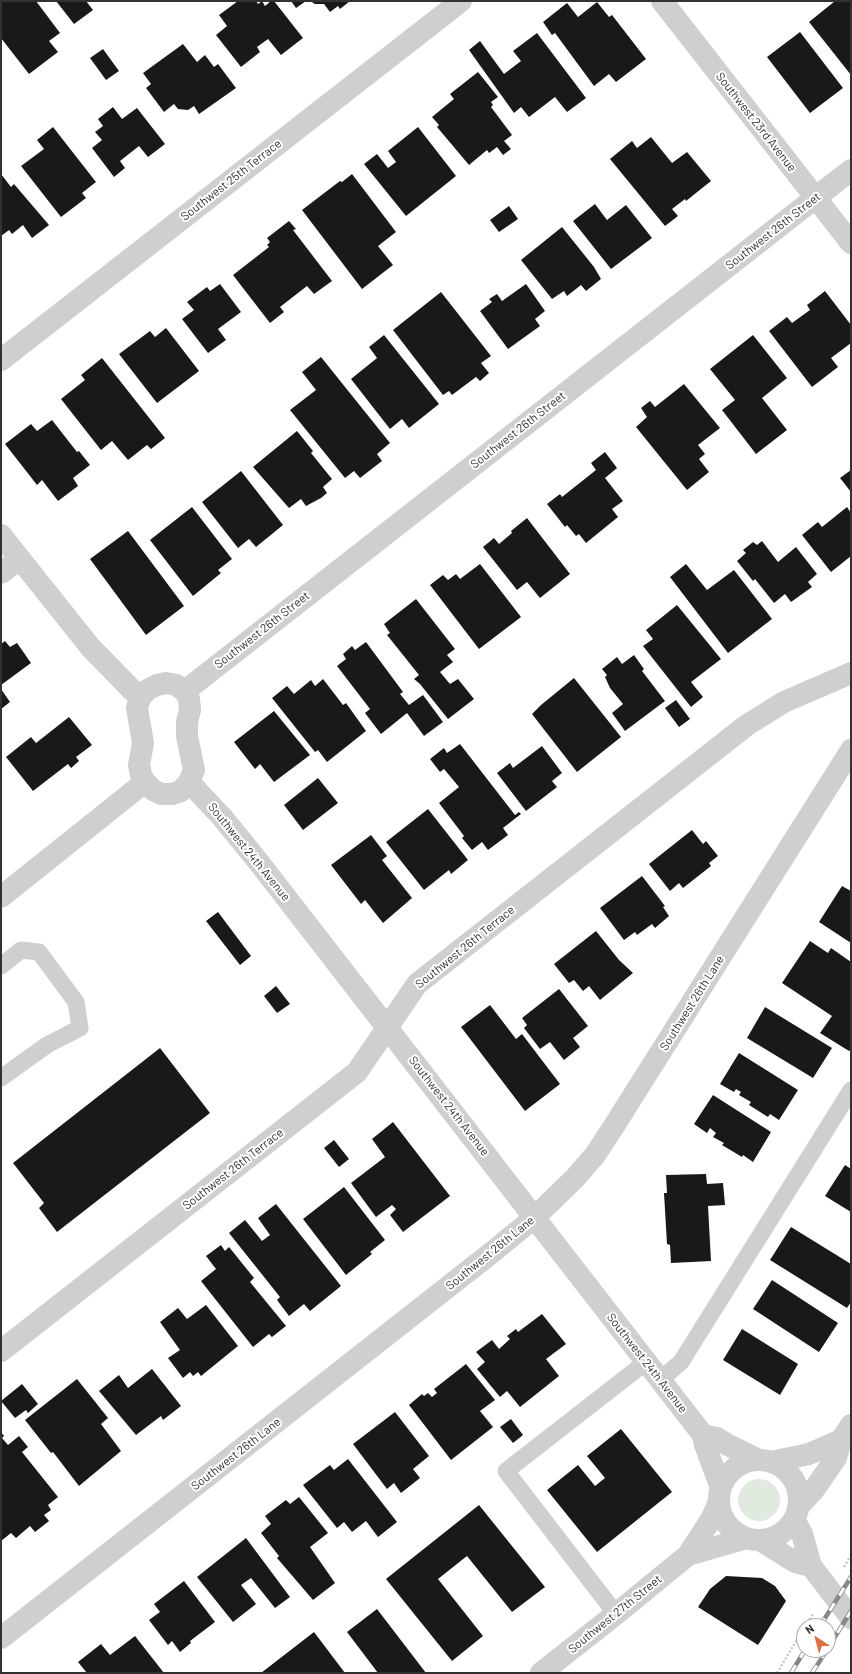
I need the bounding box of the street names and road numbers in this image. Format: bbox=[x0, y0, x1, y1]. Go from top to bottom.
street label: Southwest 23rd Avenue bbox=[713, 70, 799, 174]
street label: Southwest 25th Terrace bbox=[178, 136, 284, 224]
street label: Southwest 26th Street bbox=[723, 189, 823, 273]
street label: Southwest 26th Street bbox=[468, 388, 568, 472]
street label: Southwest 26th Street bbox=[212, 588, 312, 672]
street label: Southwest 24th Avenue bbox=[205, 800, 293, 904]
street label: Southwest 26th Terrace bbox=[412, 902, 518, 992]
street label: Southwest 26th Lane bbox=[657, 953, 727, 1053]
street label: Southwest 24th Avenue bbox=[406, 1053, 492, 1159]
street label: Southwest 26th Terrace bbox=[180, 1125, 286, 1213]
street label: Southwest 26th Lane bbox=[443, 1213, 537, 1293]
street label: Southwest 24th Avenue bbox=[604, 1310, 690, 1416]
street label: Southwest 26th Lane bbox=[188, 1415, 284, 1493]
street label: Southwest 27th Street bbox=[565, 1572, 665, 1656]

